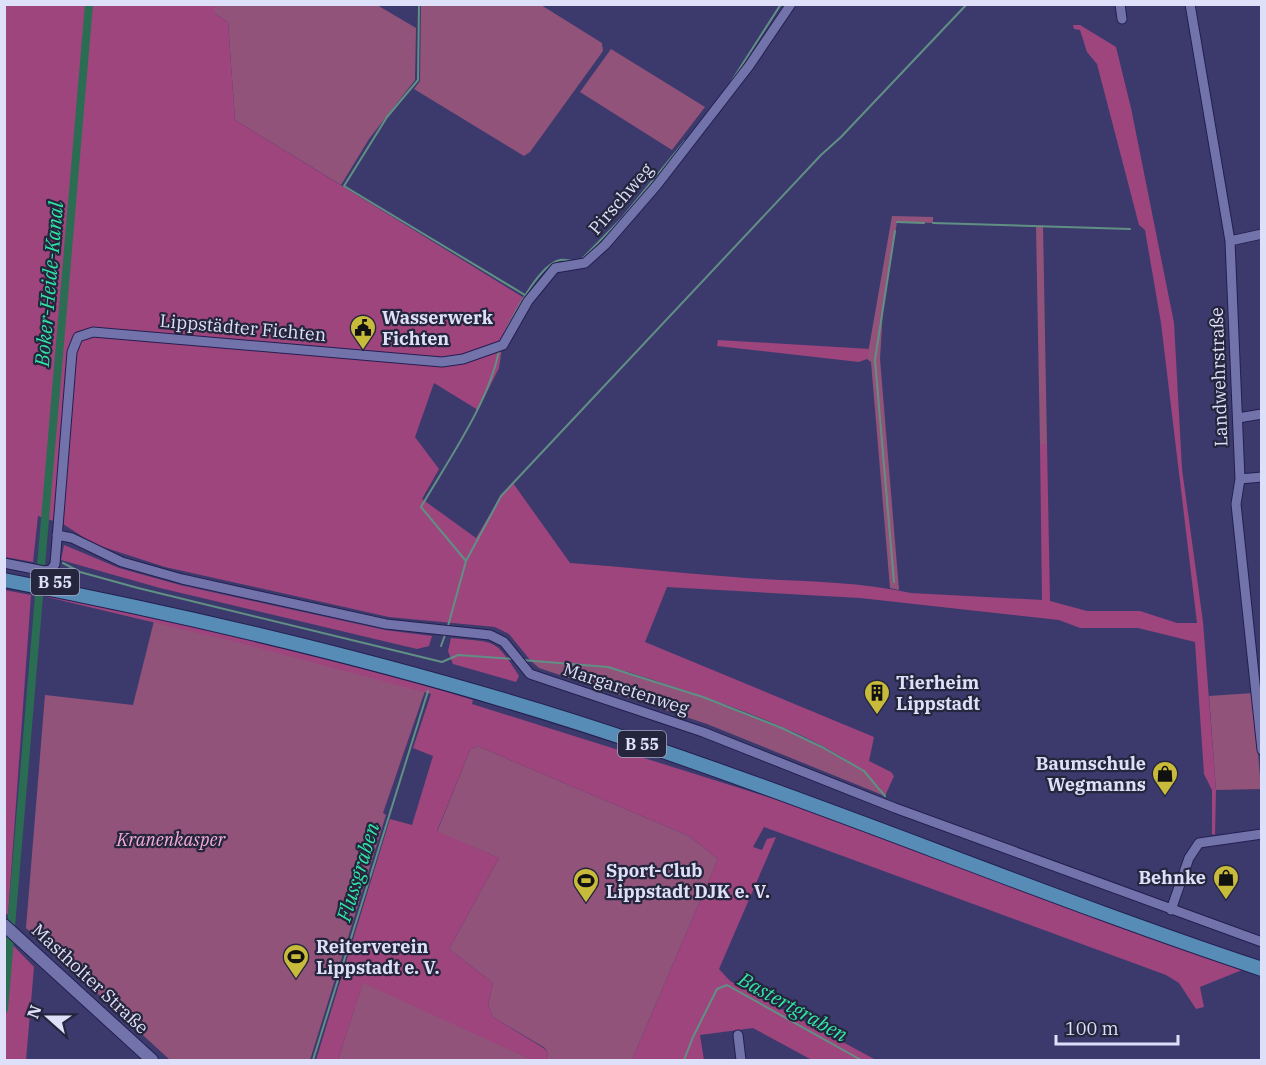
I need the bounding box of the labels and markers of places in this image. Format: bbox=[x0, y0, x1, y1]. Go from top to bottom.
place label: Wasserwerk Fichten bbox=[382, 306, 494, 350]
public building icon: Wasserwerk Fichten bbox=[348, 313, 378, 351]
place label: Tierheim Lippstadt bbox=[896, 671, 980, 715]
building icon: Tierheim Lippstadt bbox=[862, 678, 892, 716]
place label: Baumschule Wegmanns bbox=[1036, 752, 1146, 796]
shop icon: Baumschule Wegmanns bbox=[1150, 759, 1180, 797]
place label: Sport-Club Lippstadt DJK e. V. bbox=[606, 859, 770, 903]
shop icon: Behnke bbox=[1211, 863, 1241, 901]
sports icon: Sport-Club Lippstadt DJK e. V. bbox=[571, 866, 601, 904]
place label: Behnke bbox=[1138, 866, 1206, 889]
place label: Reiterverein Lippstadt e. V. bbox=[316, 935, 440, 979]
sports icon: Reiterverein Lippstadt e. V. bbox=[281, 942, 311, 980]

